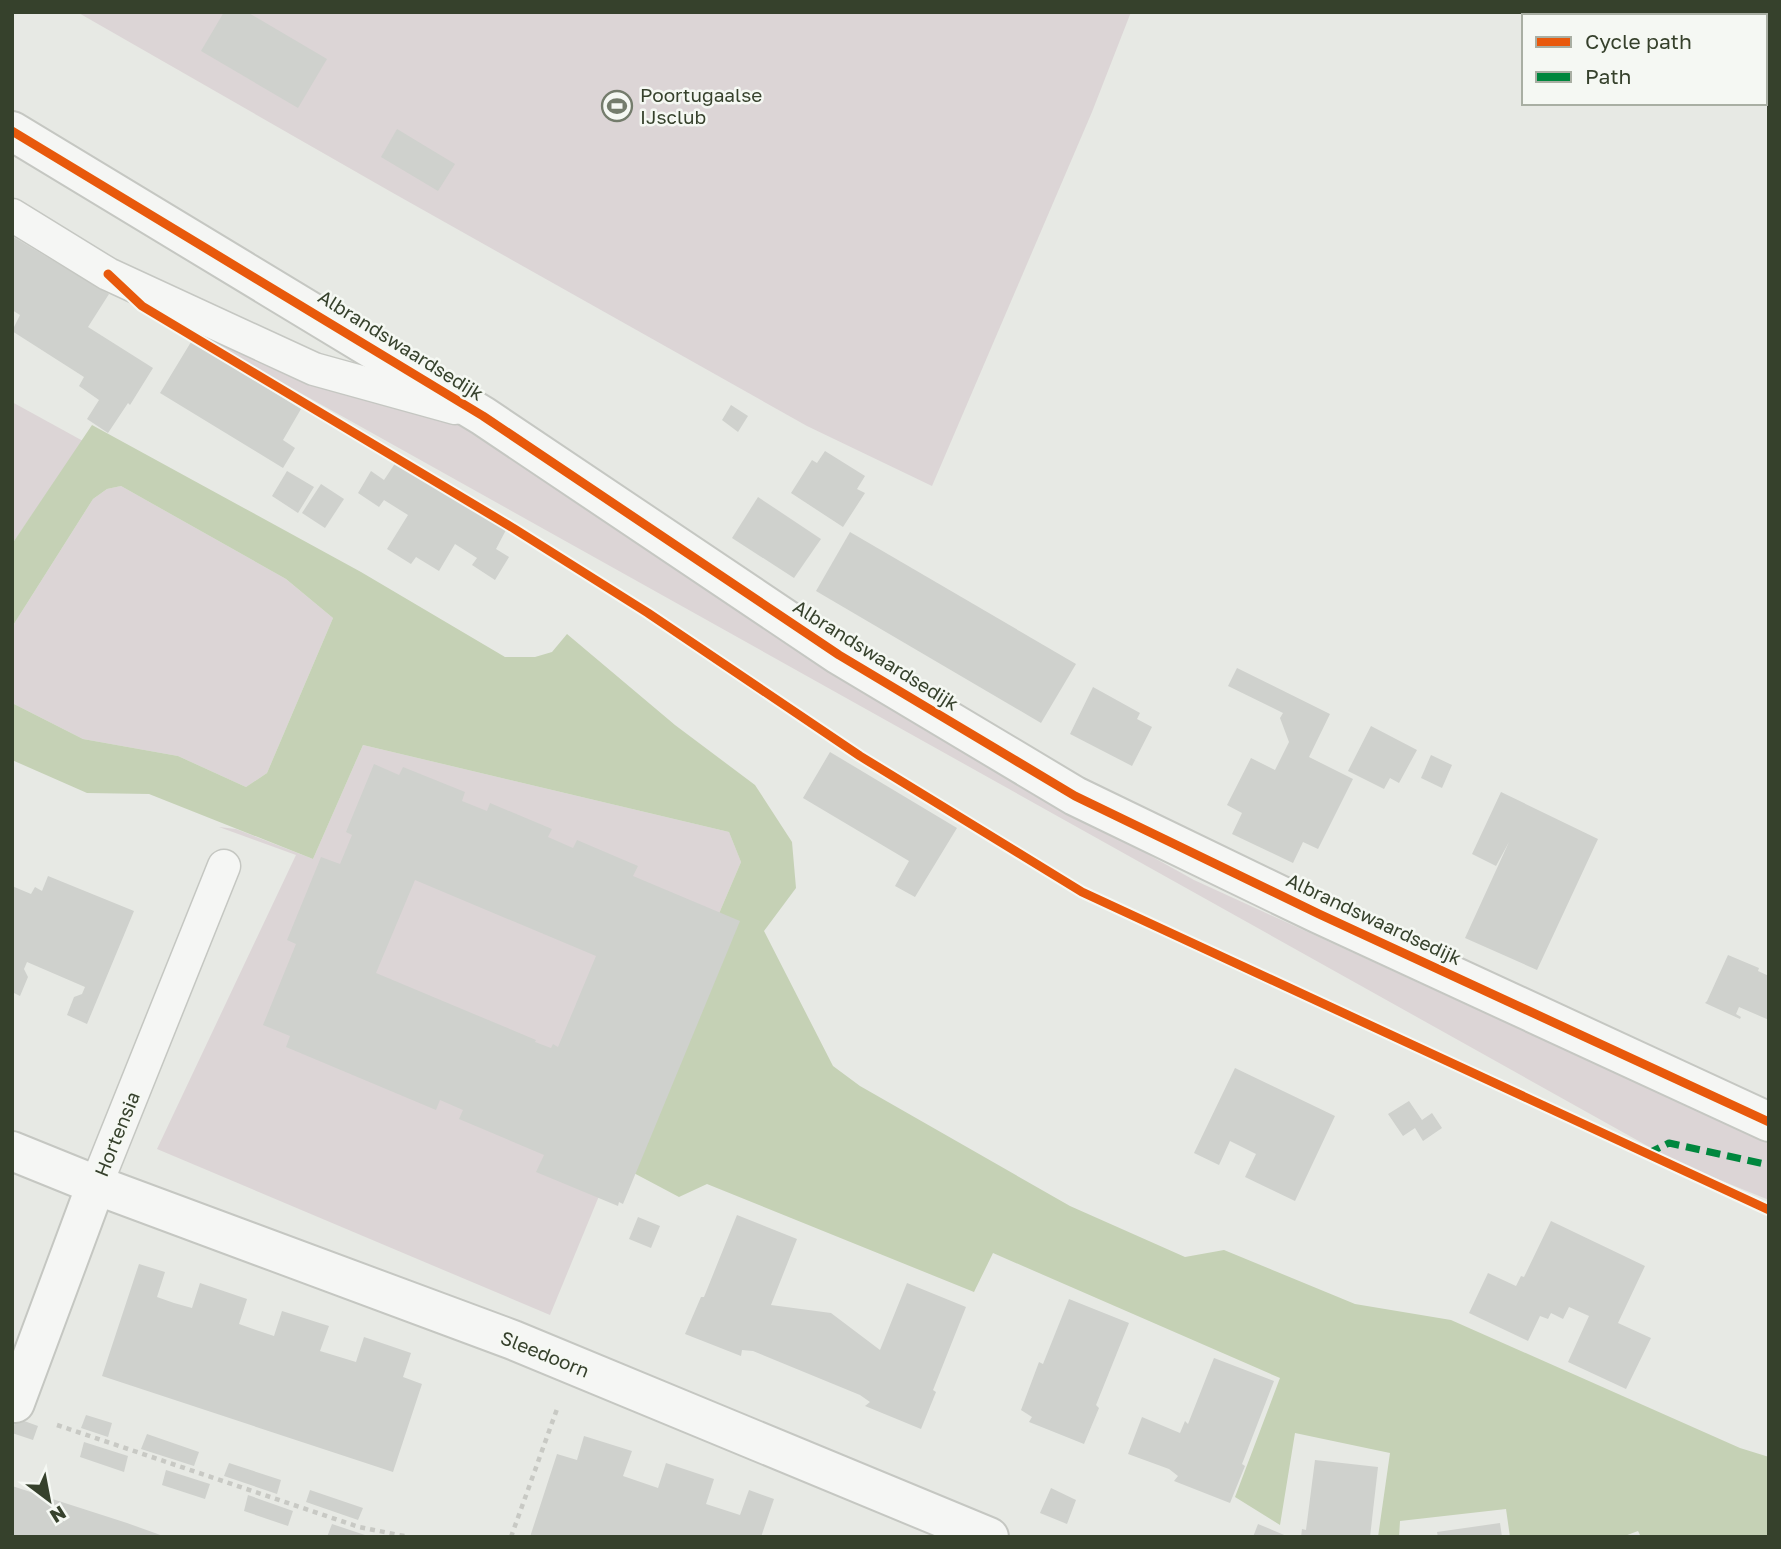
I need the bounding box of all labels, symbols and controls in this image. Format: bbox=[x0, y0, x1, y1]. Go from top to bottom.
legend bbox=[1522, 14, 1767, 105]
text: Cycle path bbox=[1585, 28, 1692, 54]
text: Path bbox=[1585, 63, 1632, 89]
place label: Poortugaalse IJsclub bbox=[640, 83, 762, 128]
sports icon: Poortugaalse IJsclub bbox=[600, 89, 634, 123]
street label: Albrandswaardsedijk bbox=[314, 284, 488, 405]
street label: Albrandswaardsedijk bbox=[789, 594, 963, 715]
street label: Albrandswaardsedijk bbox=[1283, 868, 1466, 969]
street label: Hortensia bbox=[89, 1088, 144, 1180]
street label: Sleedoorn bbox=[497, 1325, 593, 1382]
north arrow bbox=[14, 1465, 84, 1535]
text: N bbox=[46, 1501, 70, 1528]

